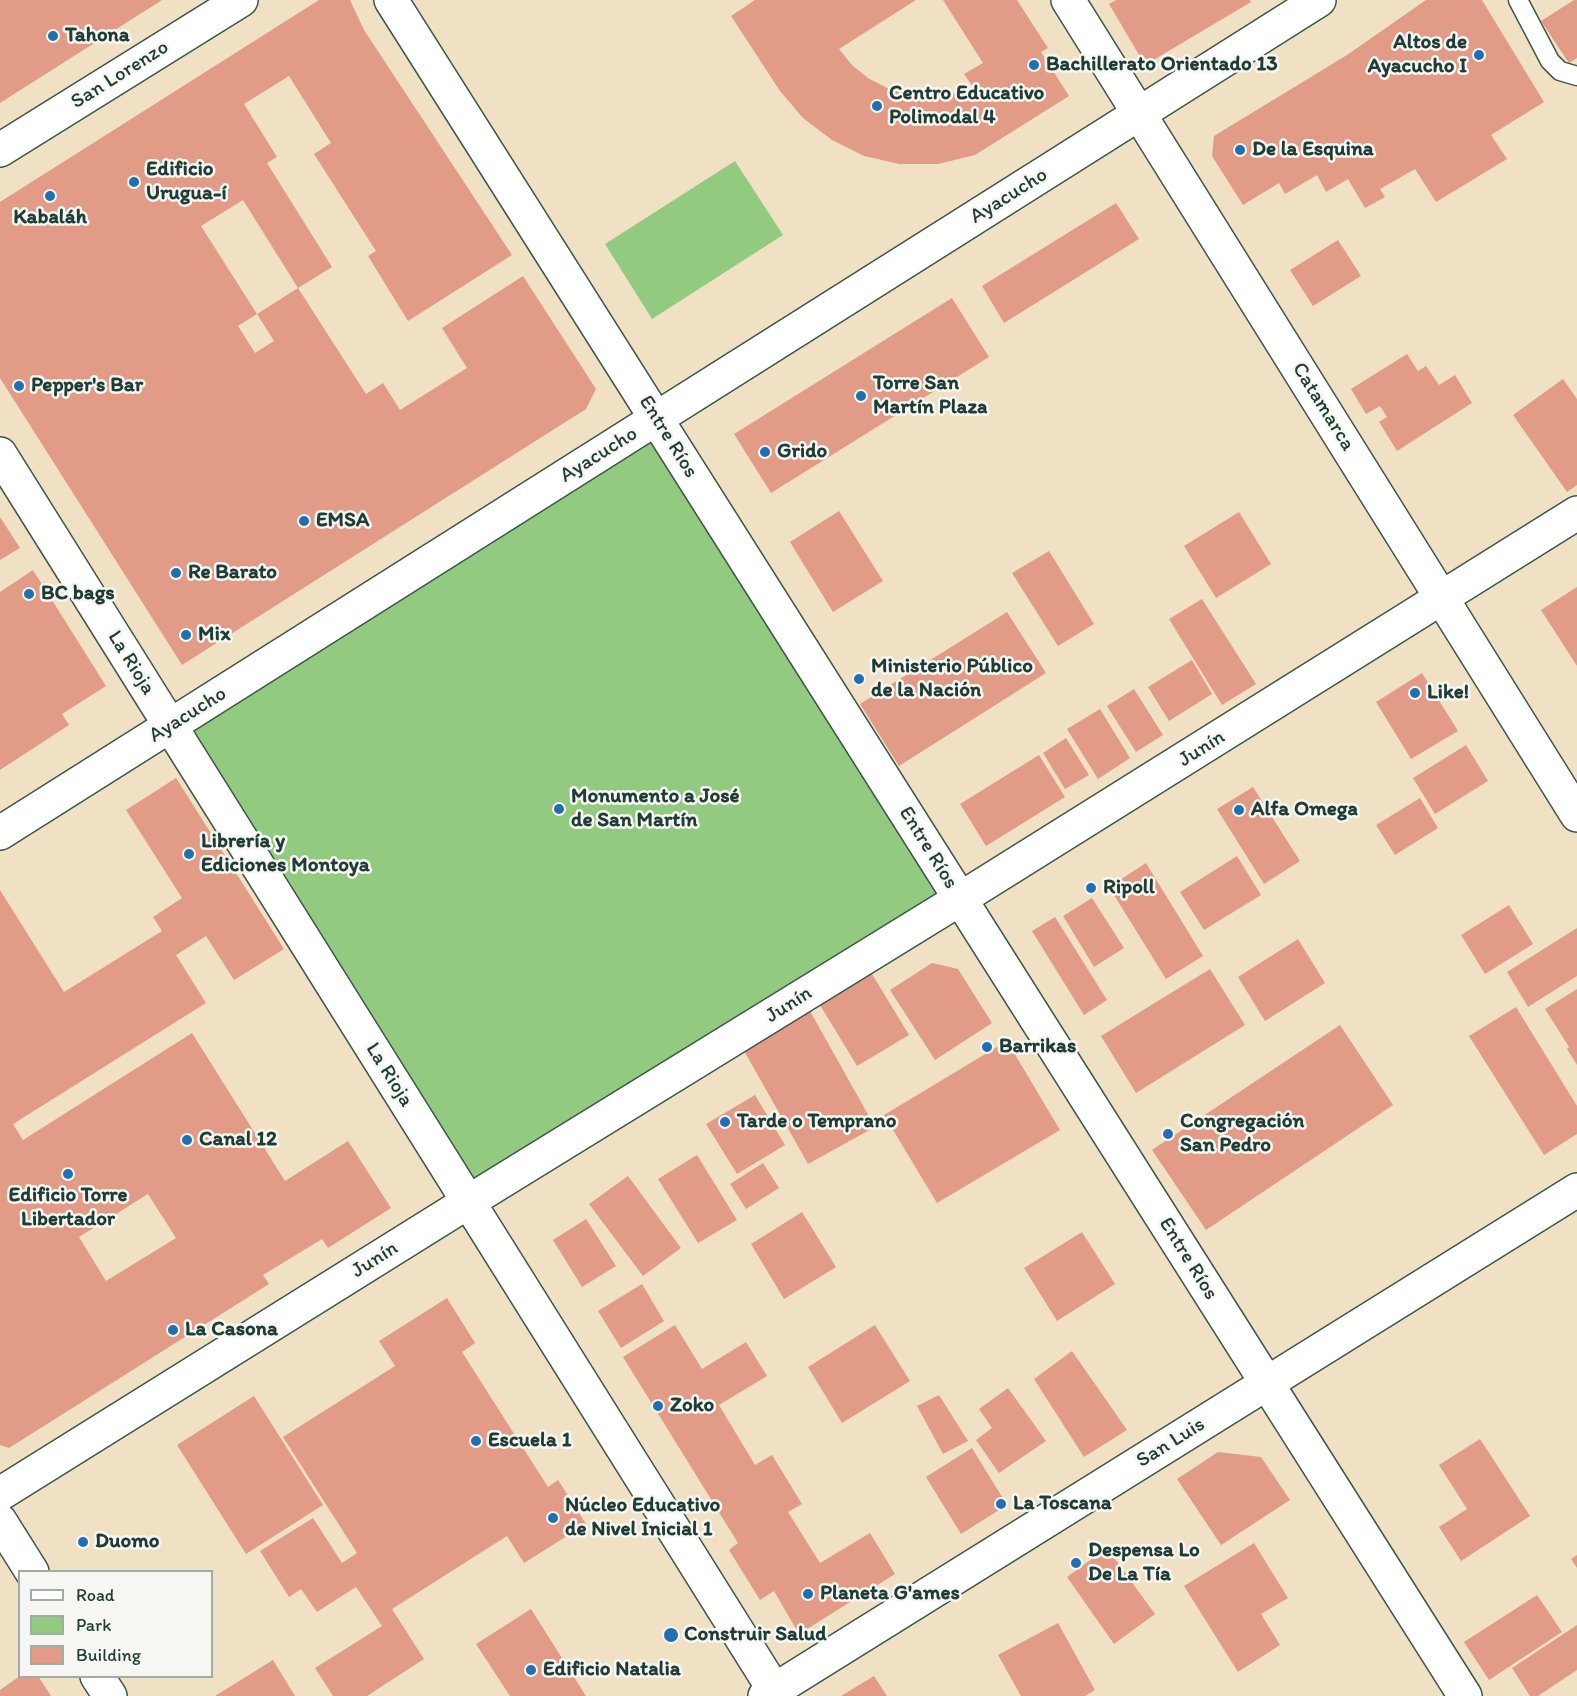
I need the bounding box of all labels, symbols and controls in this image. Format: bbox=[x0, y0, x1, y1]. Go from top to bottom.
place label: Tahona bbox=[65, 23, 130, 49]
marker: Tahona bbox=[46, 29, 60, 43]
place label: Altos de Ayacucho I bbox=[1368, 30, 1467, 80]
street label: San Lorenzo bbox=[66, 35, 174, 115]
marker: Altos de Ayacucho I bbox=[1472, 48, 1486, 62]
place label: Bachillerato Orientado 13 bbox=[1046, 52, 1278, 78]
marker: Bachillerato Orientado 13 bbox=[1027, 58, 1041, 72]
place label: Centro Educativo Polimodal 4 bbox=[889, 81, 1044, 131]
marker: Centro Educativo Polimodal 4 bbox=[870, 99, 884, 113]
place label: De la Esquina bbox=[1252, 137, 1374, 163]
marker: De la Esquina bbox=[1233, 143, 1247, 157]
place label: Edificio Urugua-í bbox=[146, 157, 227, 207]
street label: Ayacucho bbox=[966, 162, 1052, 230]
marker: Edificio Urugua-í bbox=[127, 175, 141, 189]
marker: Kabaláh bbox=[43, 189, 57, 203]
place label: Kabaláh bbox=[13, 205, 87, 231]
street label: Catamarca bbox=[1286, 358, 1360, 456]
place label: Torre San Martín Plaza bbox=[873, 371, 987, 421]
place label: Pepper's Bar bbox=[31, 373, 143, 399]
marker: Pepper's Bar bbox=[12, 379, 26, 393]
marker: Torre San Martín Plaza bbox=[854, 389, 868, 403]
street label: Entre Ríos bbox=[633, 391, 703, 483]
street label: Ayacucho bbox=[556, 421, 642, 489]
place label: Grido bbox=[777, 439, 827, 465]
marker: Grido bbox=[758, 445, 772, 459]
place label: EMSA bbox=[316, 508, 369, 534]
marker: EMSA bbox=[297, 514, 311, 528]
place label: Re Barato bbox=[188, 560, 277, 586]
marker: Re Barato bbox=[169, 566, 183, 580]
place label: BC bags bbox=[41, 581, 115, 607]
marker: BC bags bbox=[22, 587, 36, 601]
place label: Mix bbox=[198, 622, 230, 648]
street label: La Rioja bbox=[101, 626, 161, 700]
marker: Mix bbox=[179, 628, 193, 642]
place label: Ministerio Público de la Nación bbox=[871, 654, 1033, 704]
marker: Ministerio Público de la Nación bbox=[852, 672, 866, 686]
place label: Like! bbox=[1427, 680, 1469, 706]
street label: Ayacucho bbox=[145, 681, 231, 749]
marker: Like! bbox=[1408, 686, 1422, 700]
street label: Junín bbox=[1174, 725, 1230, 773]
place label: Monumento a José de San Martín bbox=[571, 784, 740, 834]
place label: Alfa Omega bbox=[1251, 797, 1358, 823]
marker: Monumento a José de San Martín bbox=[552, 802, 566, 816]
street label: Entre Ríos bbox=[893, 802, 963, 894]
marker: Alfa Omega bbox=[1232, 803, 1246, 817]
place label: Librería y Ediciones Montoya bbox=[201, 829, 370, 879]
marker: Librería y Ediciones Montoya bbox=[182, 847, 196, 861]
place label: Ripoll bbox=[1103, 875, 1155, 901]
marker: Ripoll bbox=[1084, 881, 1098, 895]
street label: Junín bbox=[761, 981, 817, 1029]
place label: Barrikas bbox=[999, 1034, 1076, 1060]
street label: La Rioja bbox=[359, 1038, 419, 1112]
marker: Barrikas bbox=[980, 1040, 994, 1054]
place label: Tarde o Temprano bbox=[737, 1109, 896, 1135]
place label: Congregación San Pedro bbox=[1180, 1109, 1304, 1159]
marker: Tarde o Temprano bbox=[718, 1115, 732, 1129]
place label: Canal 12 bbox=[199, 1127, 277, 1153]
marker: Congregación San Pedro bbox=[1161, 1127, 1175, 1141]
marker: Canal 12 bbox=[180, 1133, 194, 1147]
marker: Edificio Torre Libertador bbox=[61, 1167, 75, 1181]
place label: Edificio Torre Libertador bbox=[9, 1183, 127, 1233]
street label: Entre Ríos bbox=[1153, 1213, 1223, 1305]
street label: Junín bbox=[347, 1236, 403, 1284]
place label: La Casona bbox=[185, 1317, 278, 1343]
marker: La Casona bbox=[166, 1323, 180, 1337]
place label: Zoko bbox=[670, 1393, 714, 1419]
marker: Zoko bbox=[651, 1399, 665, 1413]
street label: San Luis bbox=[1132, 1412, 1210, 1474]
place label: Escuela 1 bbox=[488, 1428, 571, 1454]
marker: Escuela 1 bbox=[469, 1434, 483, 1448]
place label: La Toscana bbox=[1013, 1491, 1112, 1517]
place label: Núcleo Educativo de Nivel Inicial 1 bbox=[565, 1493, 720, 1543]
marker: La Toscana bbox=[994, 1497, 1008, 1511]
marker: Núcleo Educativo de Nivel Inicial 1 bbox=[546, 1511, 560, 1525]
place label: Duomo bbox=[95, 1529, 160, 1555]
marker: Duomo bbox=[76, 1535, 90, 1549]
place label: Despensa Lo De La Tía bbox=[1088, 1538, 1200, 1588]
marker: Despensa Lo De La Tía bbox=[1069, 1556, 1083, 1570]
legend bbox=[18, 1570, 213, 1678]
place label: Planeta G'ames bbox=[820, 1581, 960, 1607]
text: Road bbox=[76, 1584, 115, 1606]
marker: Planeta G'ames bbox=[801, 1587, 815, 1601]
text: Park bbox=[76, 1614, 111, 1636]
place label: Construir Salud bbox=[684, 1622, 827, 1648]
marker: Construir Salud bbox=[662, 1626, 680, 1644]
text: Building bbox=[76, 1644, 141, 1666]
place label: Edificio Natalia bbox=[543, 1657, 681, 1683]
marker: Edificio Natalia bbox=[524, 1663, 538, 1677]

